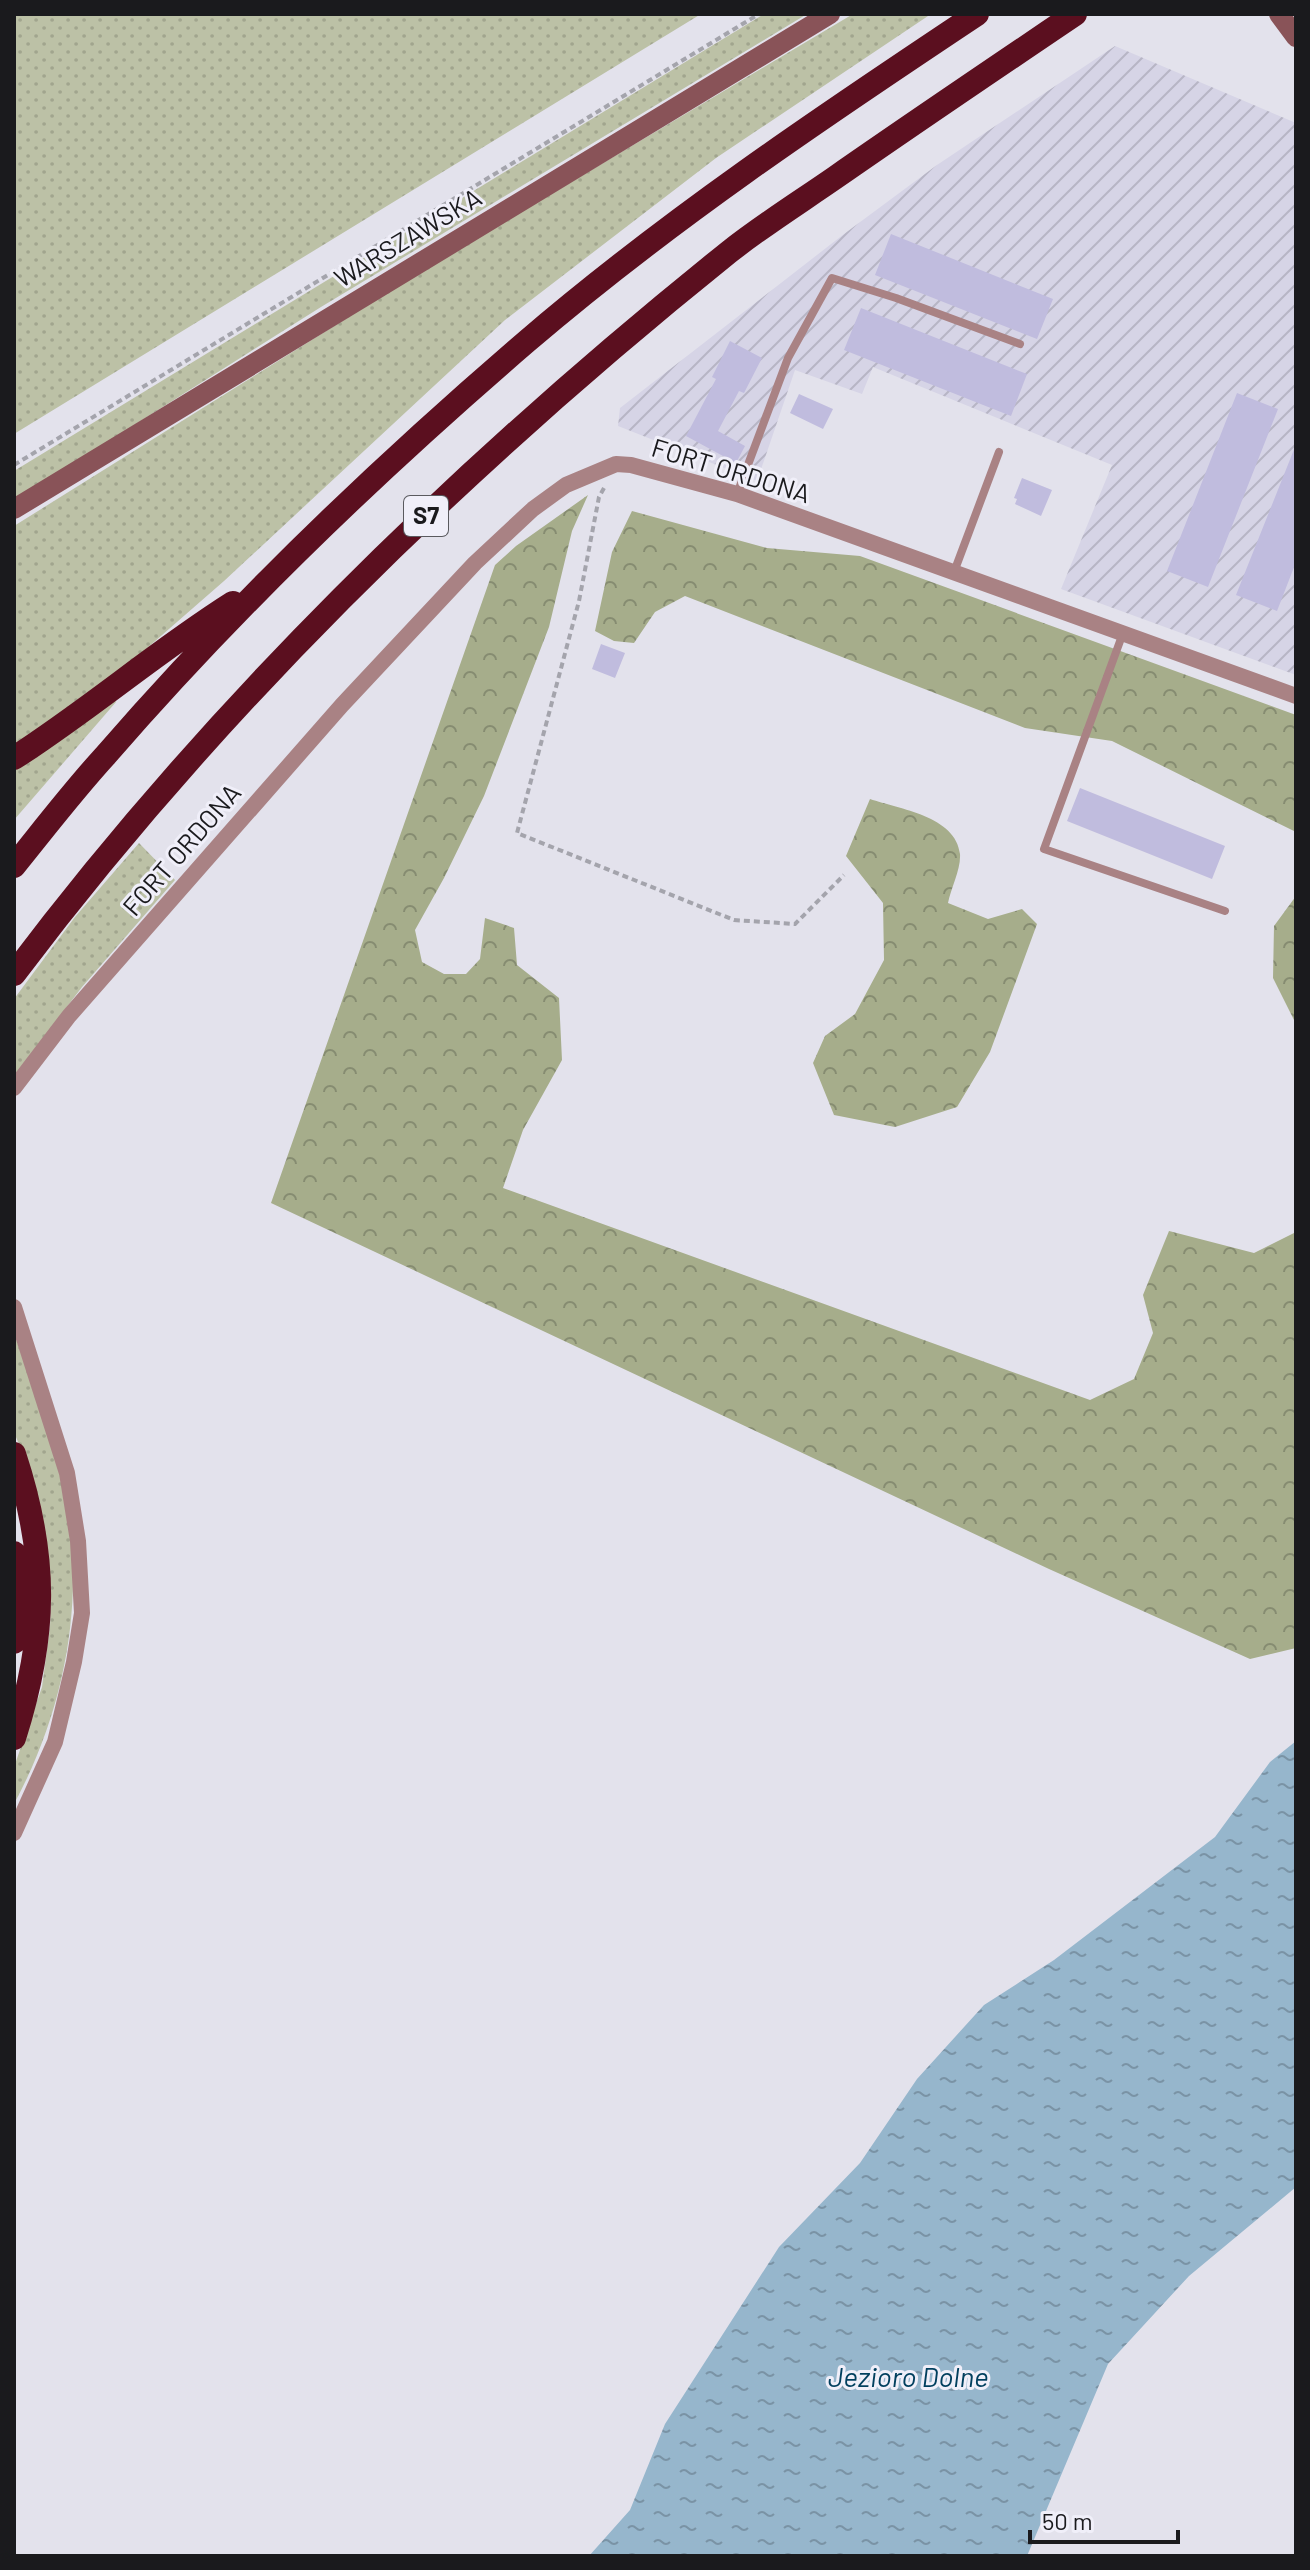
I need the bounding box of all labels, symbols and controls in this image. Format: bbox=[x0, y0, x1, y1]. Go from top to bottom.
street label: WARSZAWSKA bbox=[328, 181, 486, 293]
street label: FORT ORDONA bbox=[648, 431, 815, 508]
road number: S7 bbox=[404, 496, 448, 536]
street label: FORT ORDONA bbox=[115, 777, 246, 921]
water label: Jezioro Dolne bbox=[828, 2359, 988, 2393]
scale bar bbox=[1030, 2494, 1178, 2544]
text: 50 m bbox=[1042, 2506, 1093, 2535]

